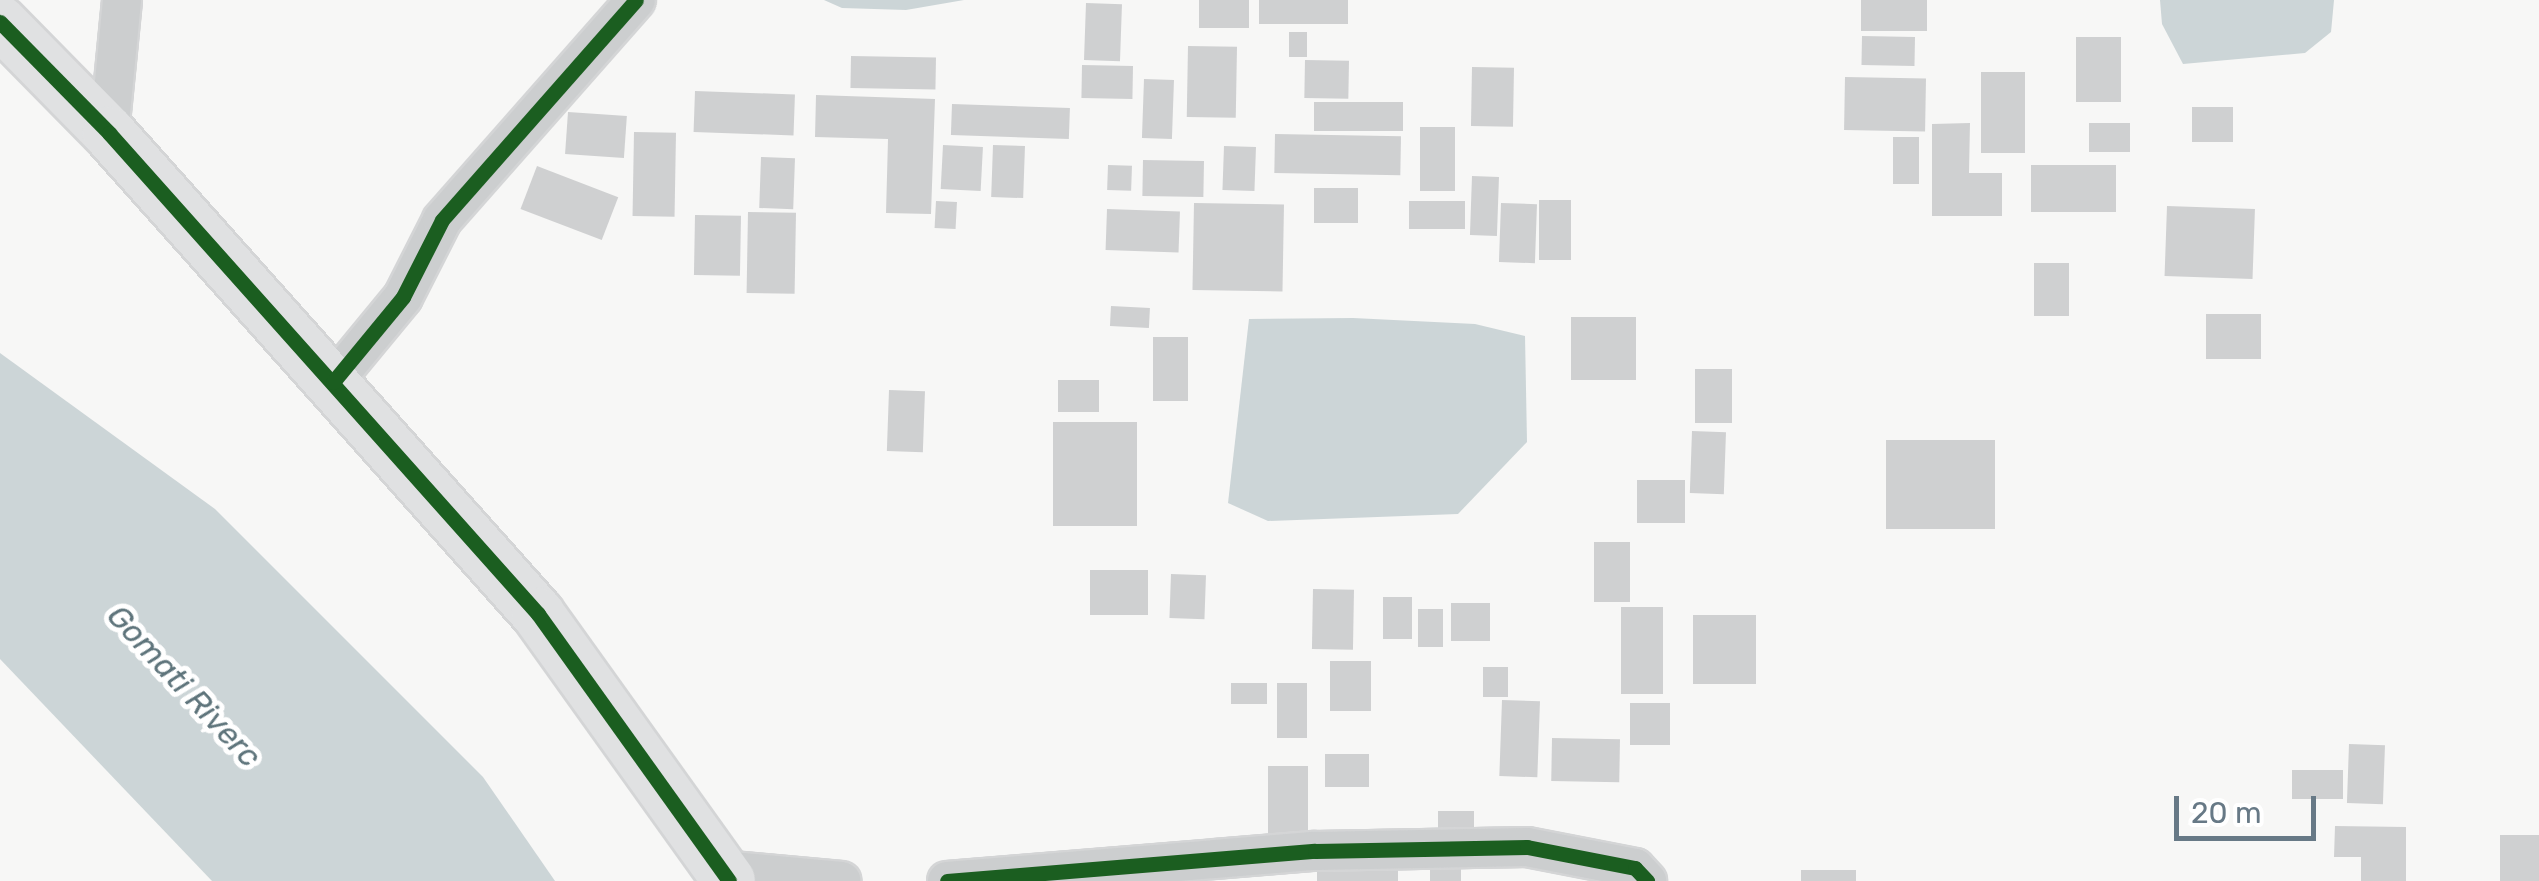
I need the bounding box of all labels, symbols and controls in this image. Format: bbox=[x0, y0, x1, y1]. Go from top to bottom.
water label: Gomati Riverc bbox=[99, 597, 269, 775]
scale bar bbox=[2179, 776, 2322, 838]
text: 20 m bbox=[2191, 795, 2262, 831]

